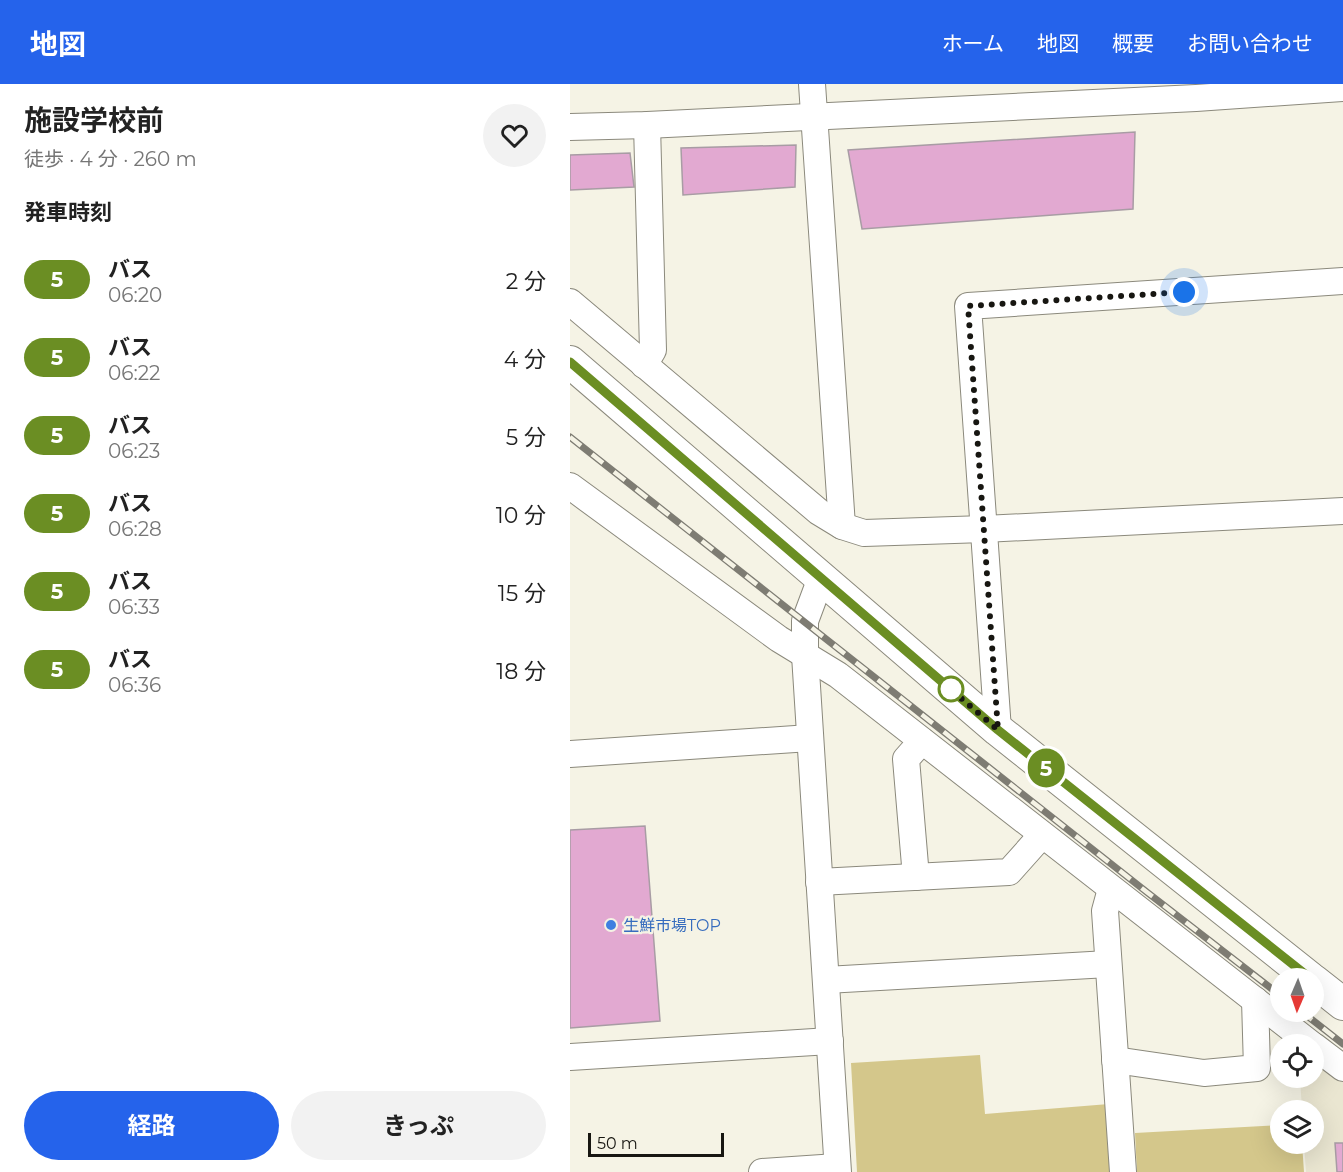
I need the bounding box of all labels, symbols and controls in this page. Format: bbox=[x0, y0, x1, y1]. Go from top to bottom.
text: 地図 bbox=[30, 27, 86, 61]
text: ホーム bbox=[942, 31, 1004, 56]
text: 地図 bbox=[1037, 31, 1079, 56]
text: 概要 bbox=[1112, 31, 1154, 56]
text: お問い合わせ bbox=[1187, 31, 1313, 56]
text: 施設学校前 bbox=[24, 103, 164, 137]
button: heart bbox=[483, 104, 546, 167]
text: 徒歩 · 4 分 · 260 m bbox=[24, 147, 197, 171]
text: 発車時刻 bbox=[24, 199, 112, 226]
text: バス bbox=[108, 256, 152, 283]
text: 5 bbox=[51, 267, 63, 292]
text: 2 分 bbox=[506, 268, 546, 295]
your location bbox=[1169, 277, 1199, 307]
text: 06:20 bbox=[108, 283, 162, 307]
text: バス bbox=[108, 334, 152, 361]
text: 5 bbox=[51, 345, 63, 370]
text: 4 分 bbox=[504, 346, 546, 373]
text: 06:22 bbox=[108, 361, 160, 385]
text: バス bbox=[108, 412, 152, 439]
text: 5 bbox=[51, 423, 63, 448]
text: 5 分 bbox=[506, 424, 546, 451]
text: 06:23 bbox=[108, 439, 160, 463]
text: バス bbox=[108, 490, 152, 517]
text: 5 bbox=[51, 501, 63, 526]
text: 10 分 bbox=[496, 502, 546, 529]
text: 06:28 bbox=[108, 517, 162, 541]
text: バス bbox=[108, 568, 152, 595]
text: 5 bbox=[51, 579, 63, 604]
text: 15 分 bbox=[498, 580, 546, 607]
text: 06:33 bbox=[108, 595, 160, 619]
text: バス bbox=[108, 646, 152, 673]
text: 5 bbox=[51, 657, 63, 682]
text: 18 分 bbox=[496, 658, 546, 685]
text: 06:36 bbox=[108, 673, 161, 697]
unlabelled marker bbox=[938, 676, 964, 702]
line badge: 5 bbox=[1026, 748, 1066, 788]
text: 5 bbox=[1040, 756, 1052, 781]
place label: 生鮮市場TOP bbox=[623, 916, 721, 935]
marker: 生鮮市場TOP bbox=[604, 918, 618, 932]
north arrow bbox=[1270, 968, 1324, 1022]
map controls bbox=[1270, 968, 1324, 1154]
button: locate bbox=[1270, 1034, 1324, 1088]
button: 経路 bbox=[24, 1091, 279, 1160]
button: きっぷ bbox=[291, 1091, 546, 1160]
button: layers bbox=[1270, 1100, 1324, 1154]
scale bar bbox=[588, 1130, 724, 1158]
text: 50 m bbox=[597, 1134, 638, 1153]

